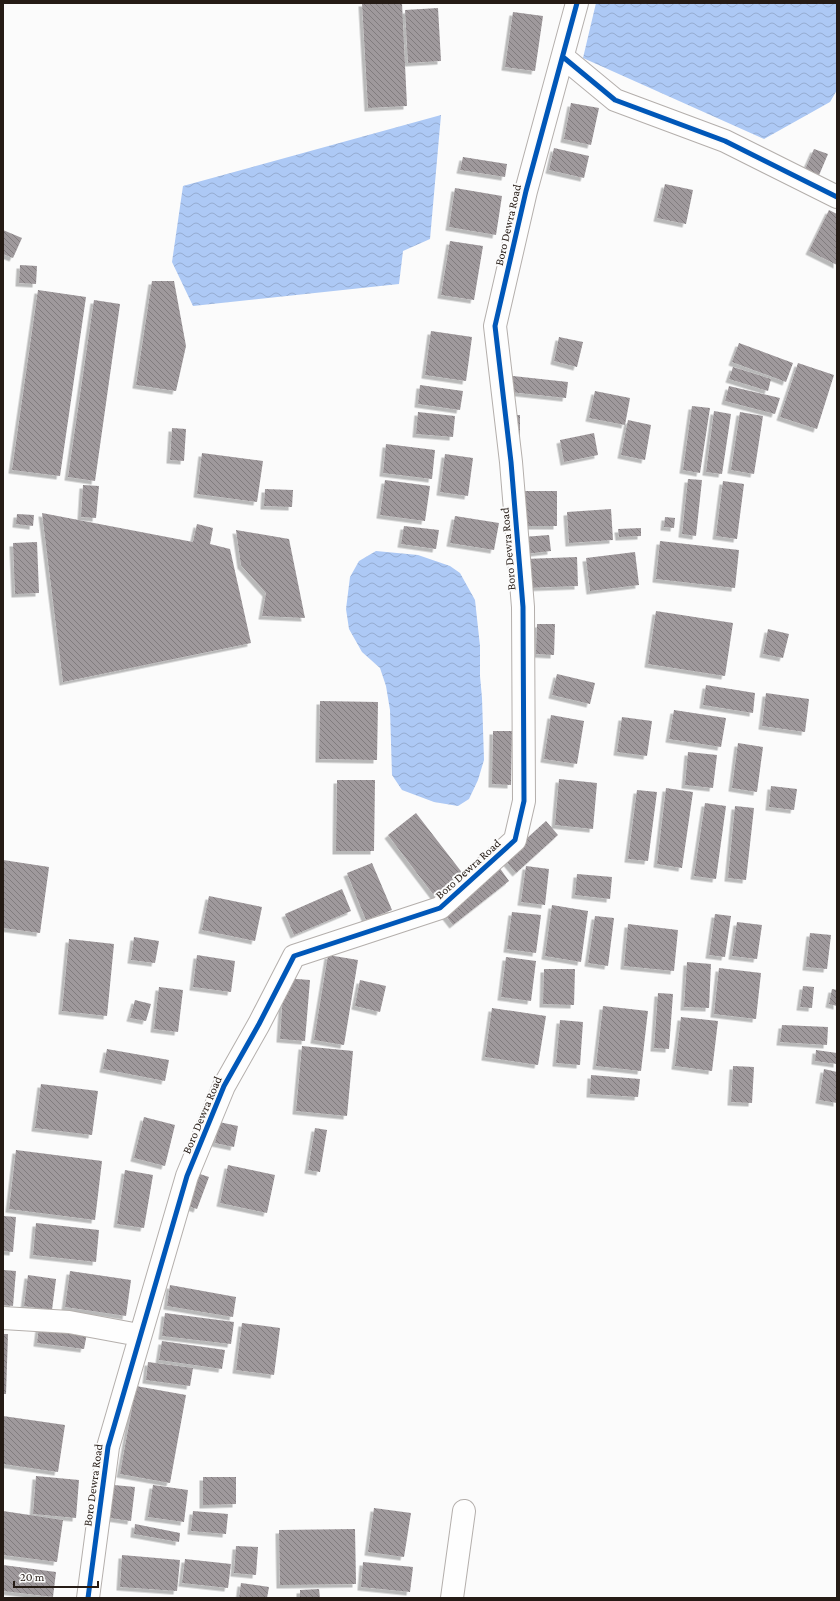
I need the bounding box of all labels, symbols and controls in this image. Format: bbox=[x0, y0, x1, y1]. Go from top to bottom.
street label: Boro Dewra Road bbox=[492, 182, 524, 267]
street label: Boro Dewra Road bbox=[497, 506, 519, 591]
street label: Boro Dewra Road bbox=[432, 836, 504, 902]
street label: Boro Dewra Road bbox=[179, 1073, 225, 1156]
street label: Boro Dewra Road bbox=[80, 1442, 106, 1527]
scale bar bbox=[14, 1563, 98, 1589]
text: 20 m bbox=[20, 1570, 45, 1584]

